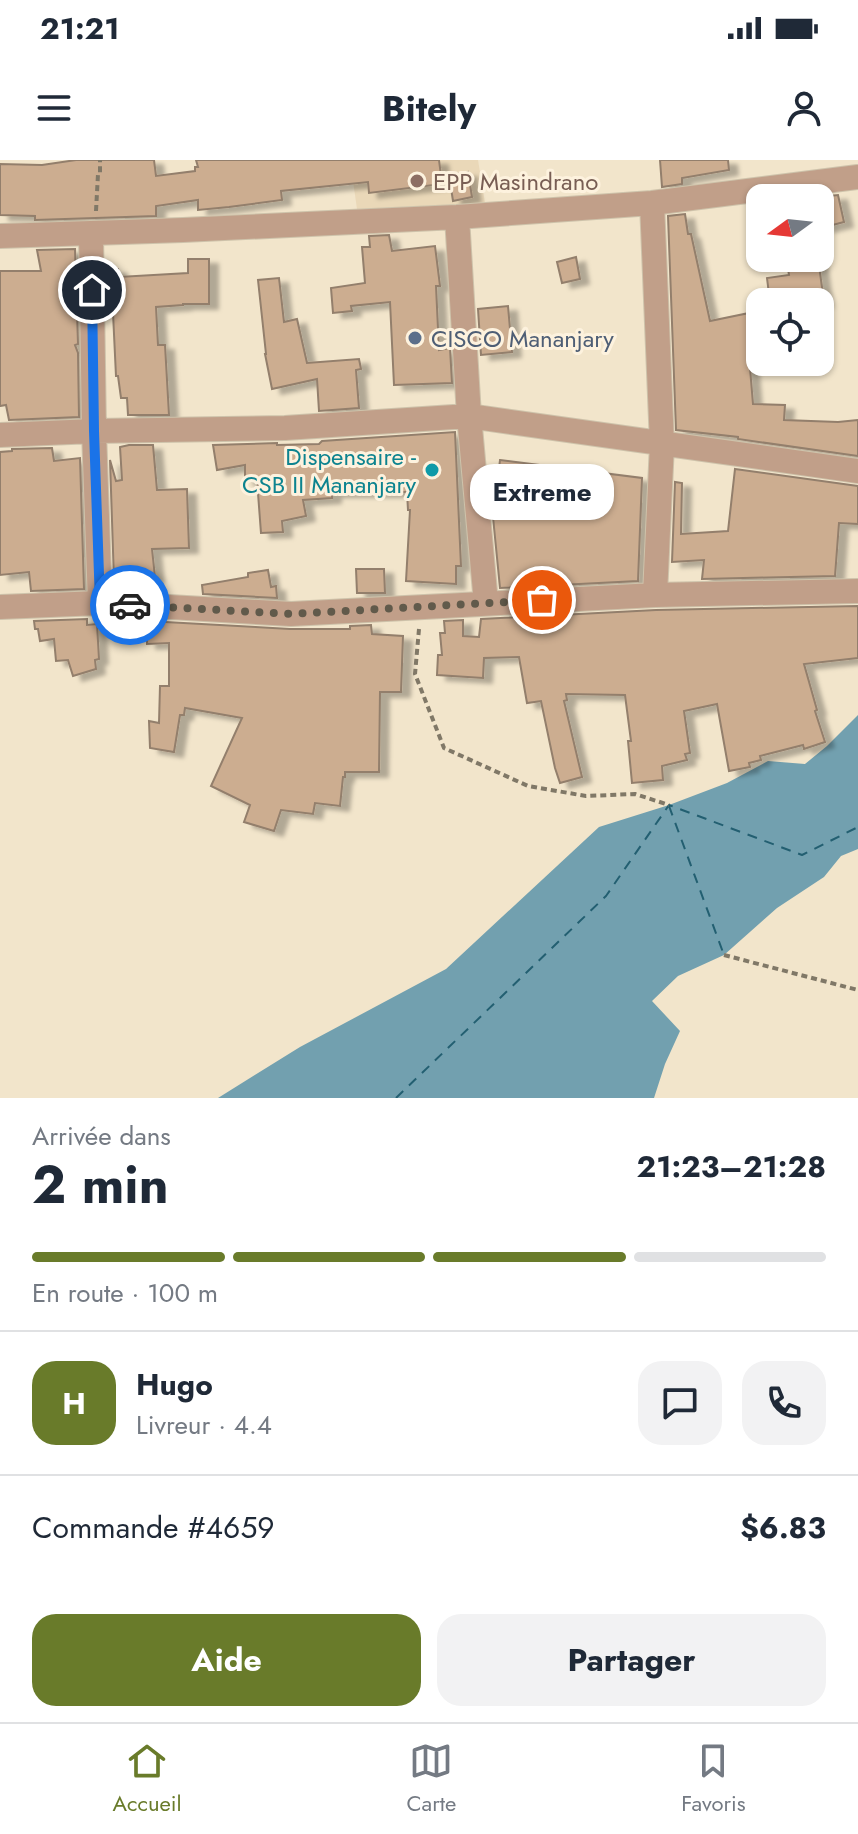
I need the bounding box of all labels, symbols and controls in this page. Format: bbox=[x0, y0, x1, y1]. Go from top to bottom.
text: 21:21 bbox=[40, 7, 120, 50]
text: Bitely bbox=[382, 82, 476, 134]
icon: menu bbox=[32, 86, 76, 130]
icon: person bbox=[782, 86, 826, 130]
place label: EPP Masindrano bbox=[433, 164, 598, 199]
marker: EPP Masindrano bbox=[408, 172, 426, 190]
north arrow bbox=[746, 184, 834, 272]
map controls bbox=[746, 184, 834, 376]
pin bbox=[58, 256, 126, 324]
icon: home bbox=[70, 268, 114, 312]
button: locate bbox=[746, 288, 834, 376]
place label: CISCO Mananjary bbox=[431, 321, 614, 356]
marker: CISCO Mananjary bbox=[406, 329, 424, 347]
place label: Dispensaire - CSB II Mananjary bbox=[242, 439, 416, 502]
marker: Dispensaire - CSB II Mananjary bbox=[423, 461, 441, 479]
callout: Extreme bbox=[470, 464, 614, 520]
text: Extreme bbox=[492, 473, 592, 511]
courier bbox=[90, 565, 170, 645]
pin bbox=[508, 566, 576, 634]
icon: bag bbox=[520, 578, 564, 622]
icon: car bbox=[108, 583, 152, 627]
text: Arrivée dans bbox=[32, 1117, 171, 1155]
text: 21:23–21:28 bbox=[636, 1145, 826, 1188]
text: 2 min bbox=[32, 1147, 169, 1223]
text: En route · 100 m bbox=[32, 1274, 218, 1312]
button: chat bbox=[638, 1361, 722, 1445]
button: phone bbox=[742, 1361, 826, 1445]
text: Hugo bbox=[136, 1363, 213, 1406]
text: H bbox=[62, 1382, 86, 1425]
text: Livreur · 4.4 bbox=[136, 1406, 272, 1444]
text: Commande #4659 bbox=[32, 1506, 275, 1549]
text: $6.83 bbox=[740, 1506, 826, 1549]
button: Aide bbox=[32, 1614, 421, 1706]
button: Partager bbox=[437, 1614, 826, 1706]
tab: Accueil bbox=[112, 1739, 182, 1819]
tab: Carte bbox=[407, 1739, 456, 1819]
tab: Favoris bbox=[681, 1739, 746, 1819]

